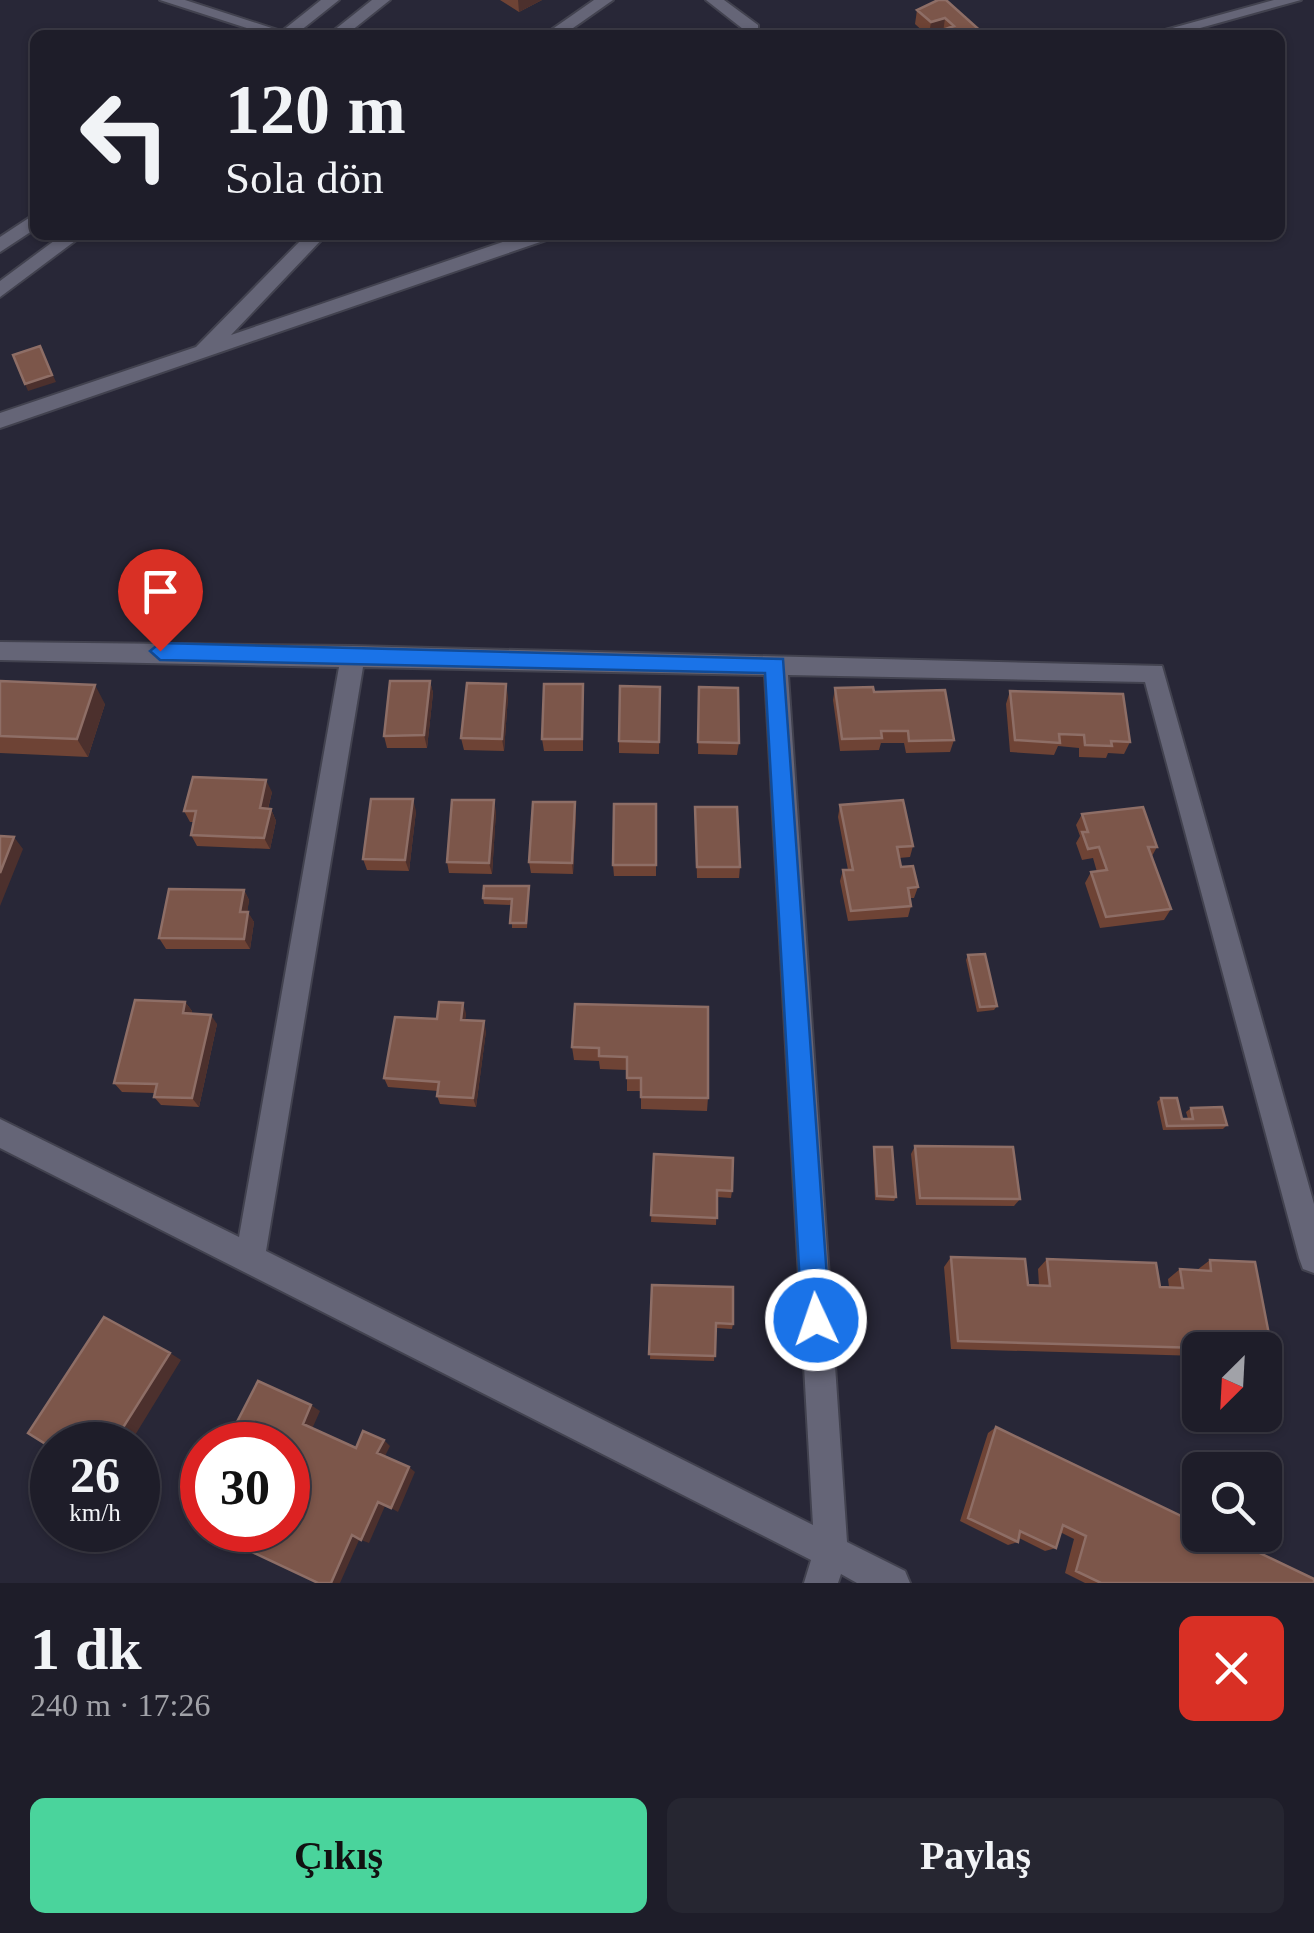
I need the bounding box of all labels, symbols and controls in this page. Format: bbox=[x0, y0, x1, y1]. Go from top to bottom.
icon: left bbox=[60, 70, 190, 200]
text: 120 m bbox=[225, 71, 406, 148]
text: Sola dön bbox=[225, 153, 384, 203]
pin bbox=[118, 549, 203, 652]
icon: arrive bbox=[133, 564, 188, 619]
position arrow bbox=[764, 1268, 868, 1372]
north arrow bbox=[1182, 1332, 1282, 1432]
map controls bbox=[1182, 1332, 1282, 1552]
speed limit sign: 30 bbox=[180, 1422, 310, 1552]
text: 26 bbox=[70, 1447, 120, 1503]
button: search bbox=[1182, 1452, 1282, 1552]
text: km/h bbox=[69, 1499, 121, 1526]
text: 1 dk bbox=[30, 1616, 142, 1682]
button: close bbox=[1179, 1616, 1284, 1721]
text: 240 m · 17:26 bbox=[30, 1687, 210, 1723]
button: Çıkış bbox=[30, 1798, 647, 1913]
button: Paylaş bbox=[667, 1798, 1284, 1913]

